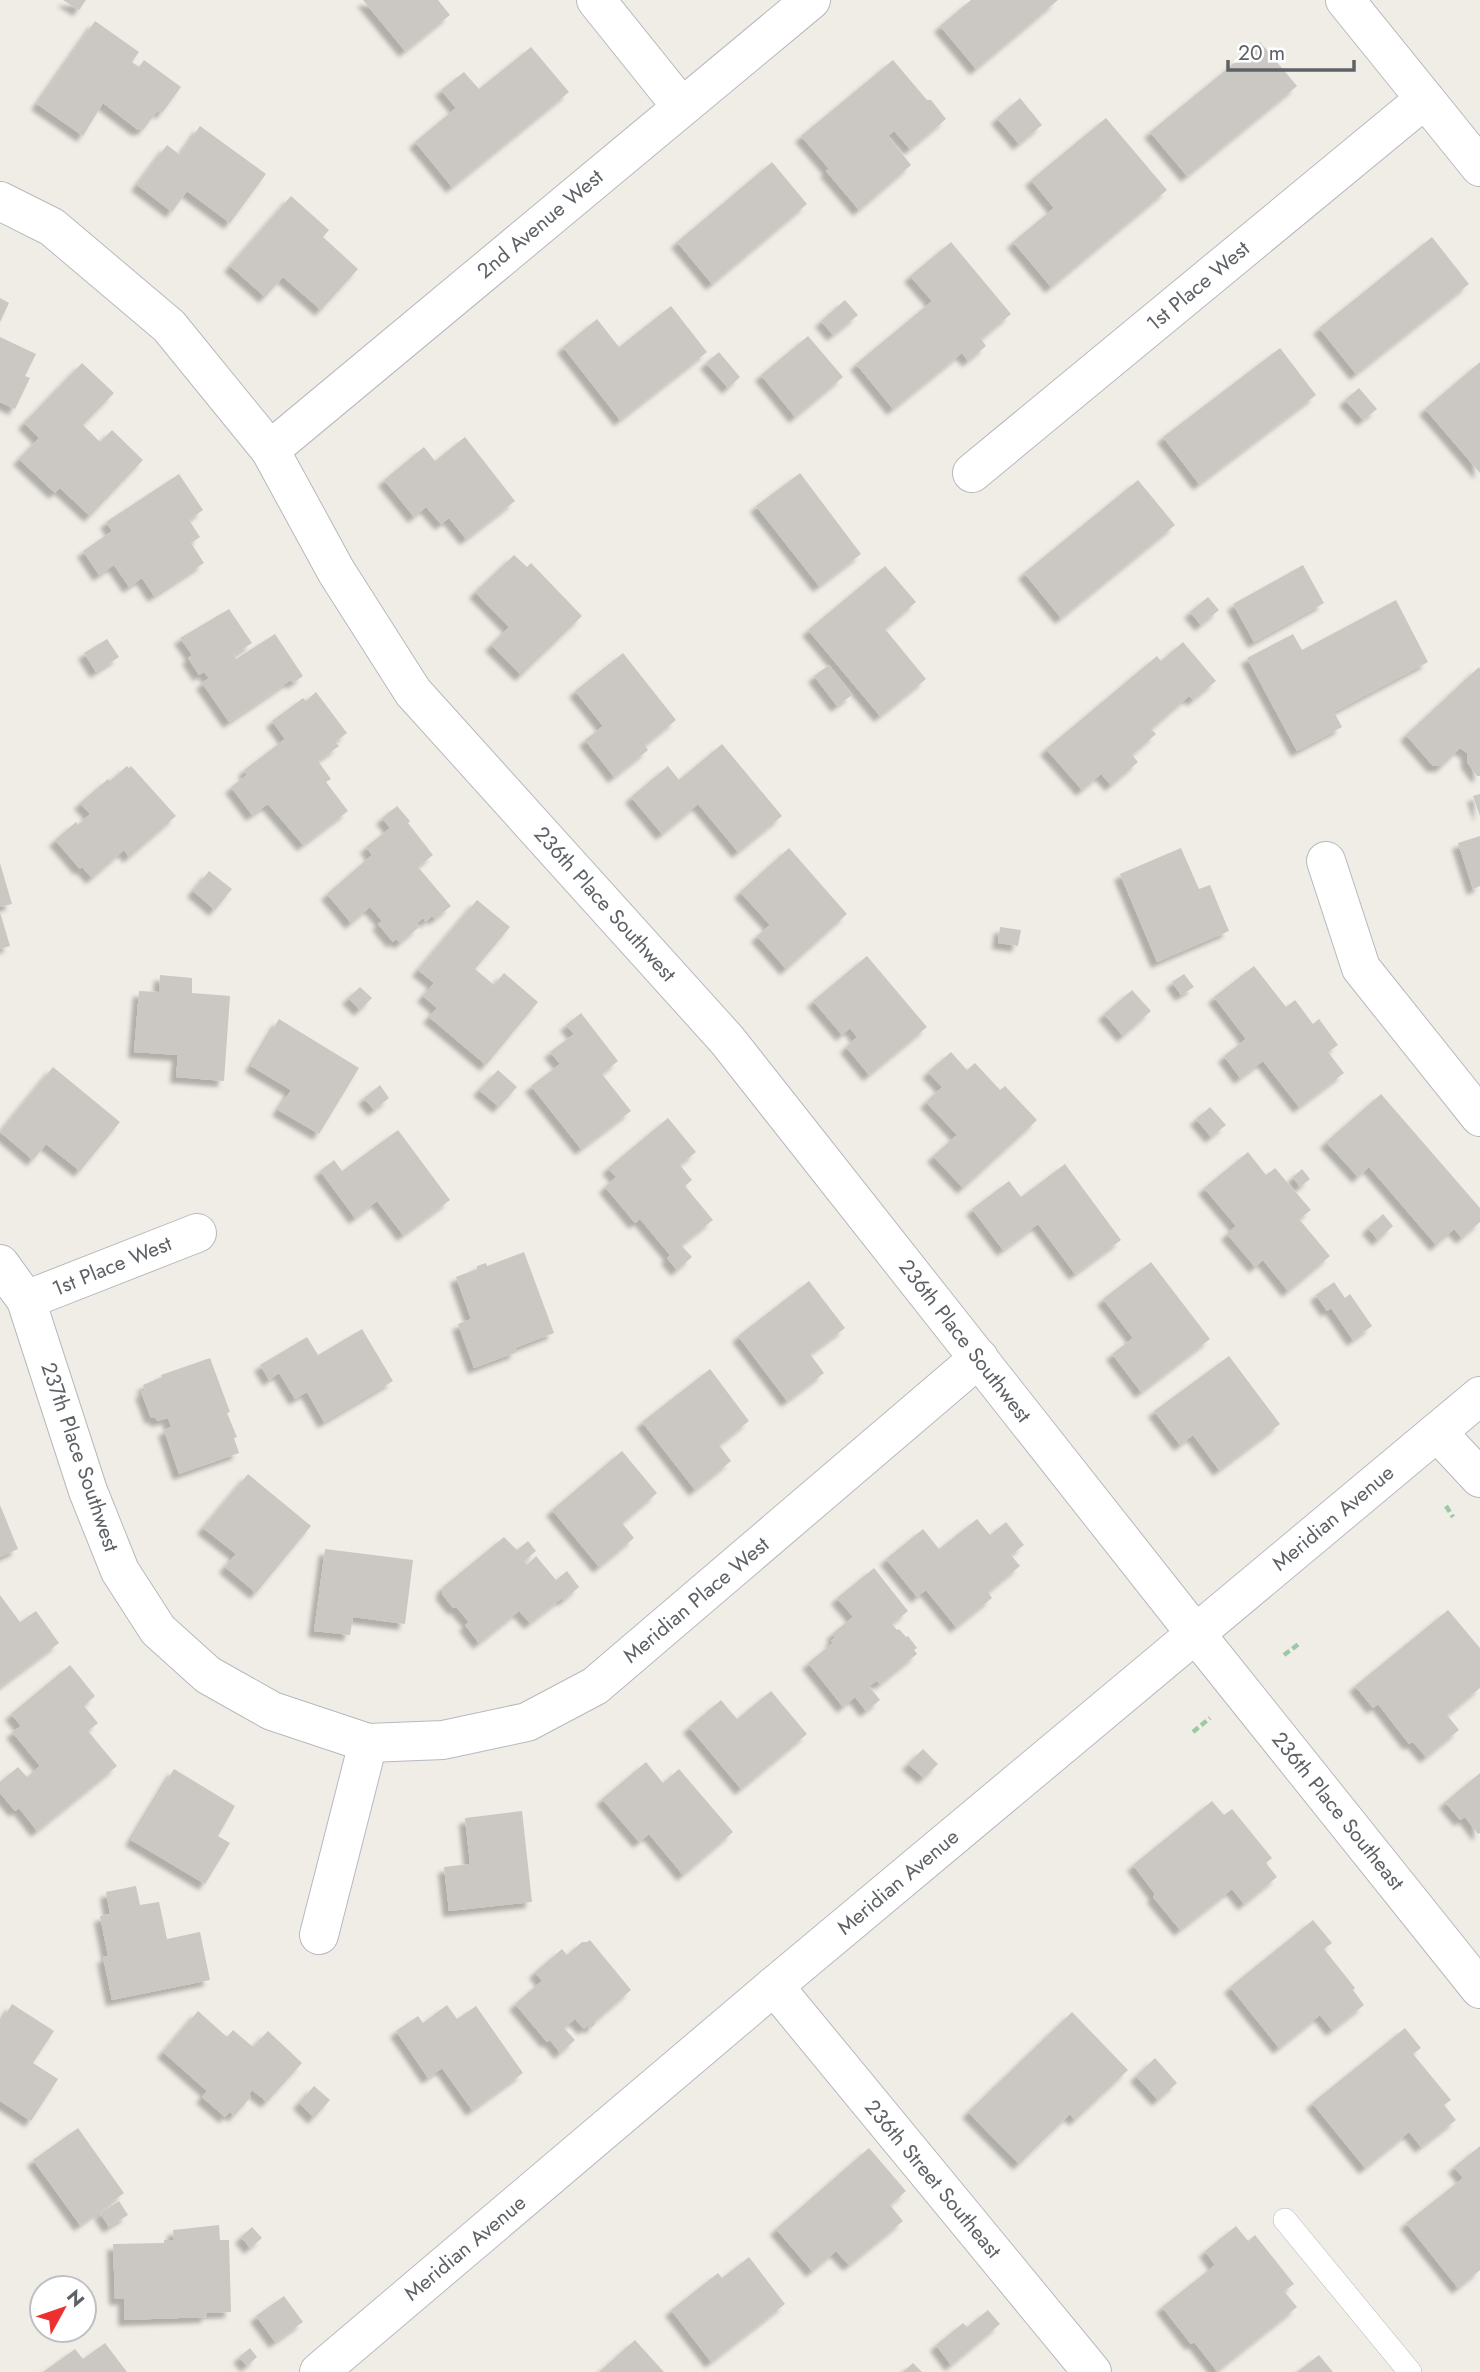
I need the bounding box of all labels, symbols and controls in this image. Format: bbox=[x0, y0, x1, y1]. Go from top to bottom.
scale bar bbox=[1228, 28, 1354, 72]
text: 20 m bbox=[1238, 38, 1285, 68]
street label: 2nd Avenue West bbox=[470, 162, 610, 286]
street label: 1st Place West bbox=[1140, 234, 1256, 338]
street label: 236th Place Southwest bbox=[527, 820, 683, 988]
street label: 1st Place West bbox=[48, 1228, 176, 1304]
street label: 236th Place Southwest bbox=[892, 1253, 1038, 1429]
street label: 237th Place Southwest bbox=[34, 1358, 126, 1556]
street label: Meridian Avenue bbox=[1266, 1458, 1401, 1578]
street label: Meridian Place West bbox=[617, 1530, 775, 1670]
street label: 236th Place Southeast bbox=[1265, 1725, 1411, 1897]
street label: Meridian Avenue bbox=[831, 1822, 966, 1942]
street label: 236th Street Southeast bbox=[858, 2093, 1008, 2265]
street label: Meridian Avenue bbox=[398, 2188, 533, 2308]
north arrow bbox=[28, 2274, 98, 2344]
text: N bbox=[60, 2284, 91, 2313]

